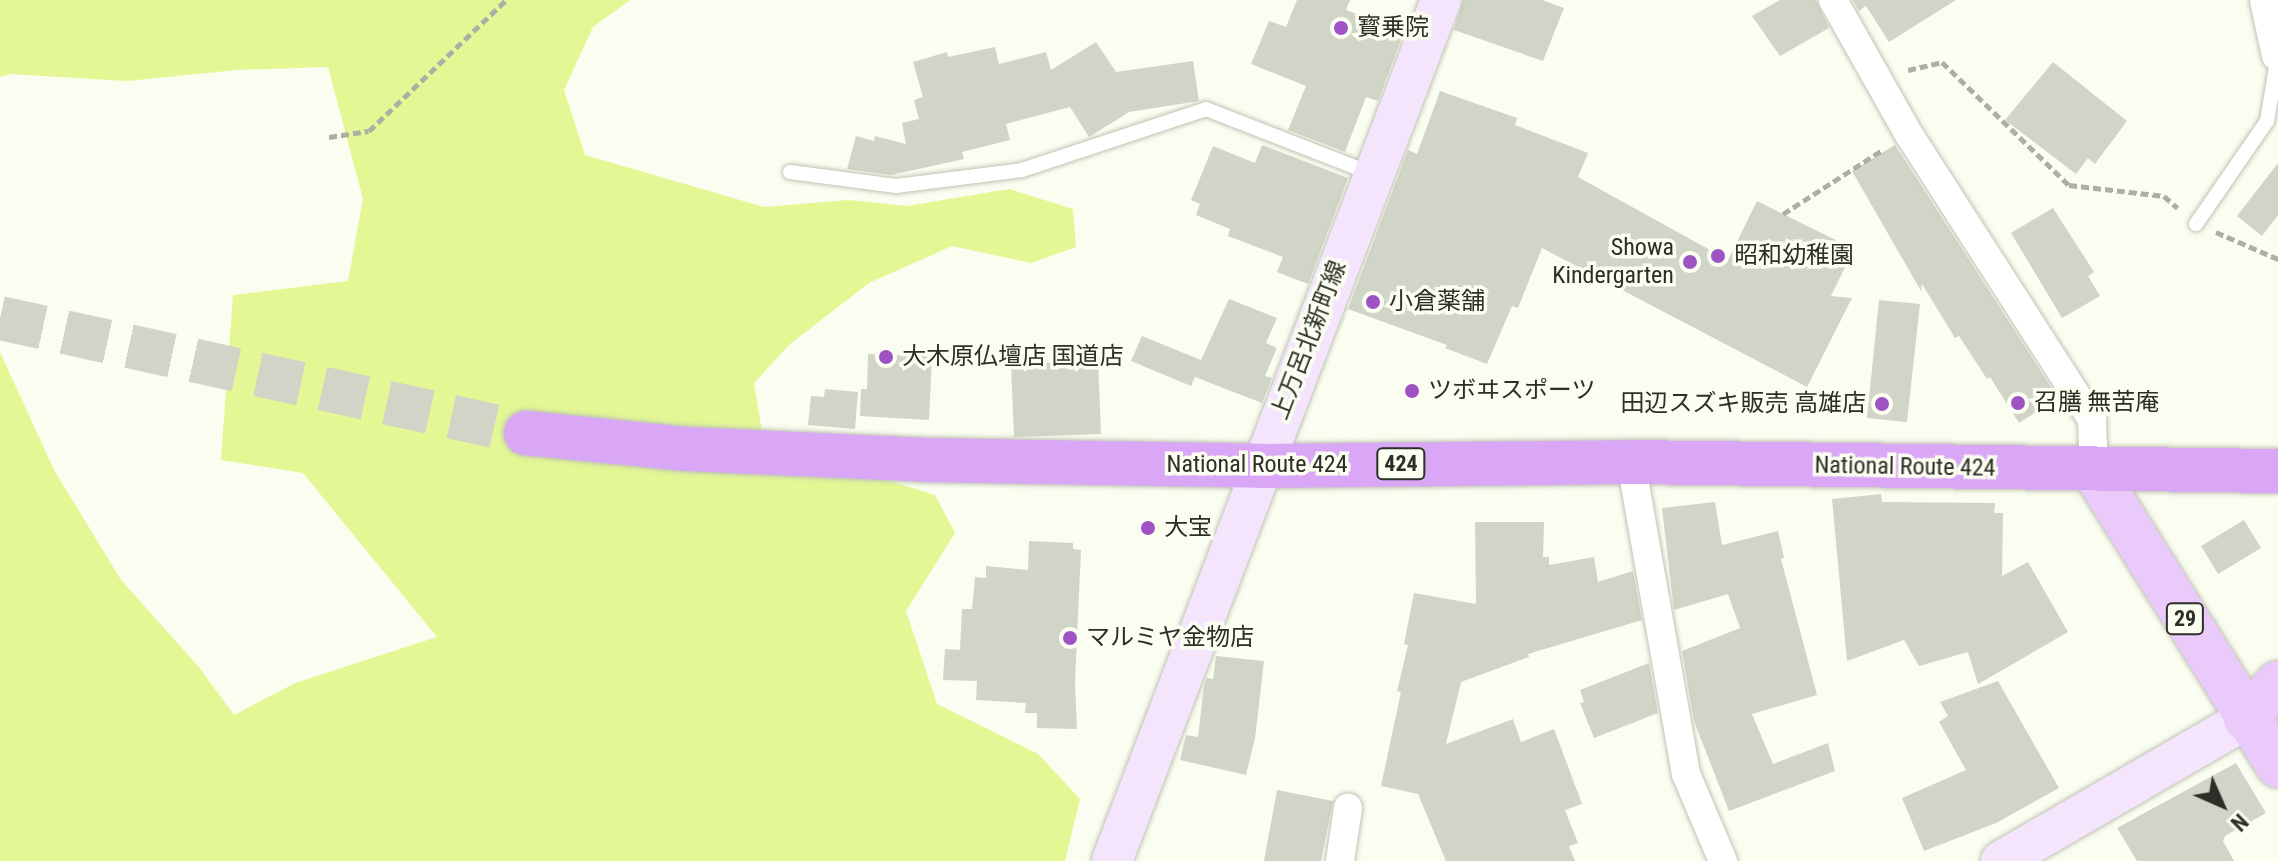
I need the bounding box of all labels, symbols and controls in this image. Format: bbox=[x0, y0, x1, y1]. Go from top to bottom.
place label: 寳乗院 bbox=[1357, 14, 1429, 42]
marker: 寳乗院 bbox=[1332, 19, 1350, 37]
place label: Showa Kindergarten bbox=[1552, 234, 1674, 290]
place label: 昭和幼稚園 bbox=[1734, 242, 1854, 270]
marker: 昭和幼稚園 bbox=[1709, 247, 1727, 265]
marker: Showa Kindergarten bbox=[1681, 253, 1699, 271]
street label: 上万呂北新町線 bbox=[1265, 256, 1353, 424]
place label: 小倉薬舗 bbox=[1389, 288, 1485, 316]
marker: 小倉薬舗 bbox=[1364, 293, 1382, 311]
place label: 大木原仏壇店 国道店 bbox=[902, 343, 1124, 371]
marker: 大木原仏壇店 国道店 bbox=[877, 348, 895, 366]
place label: ツボヰスポーツ bbox=[1428, 377, 1596, 405]
marker: ツボヰスポーツ bbox=[1403, 382, 1421, 400]
place label: 召膳 無苦庵 bbox=[2034, 389, 2160, 417]
place label: 田辺スズキ販売 高雄店 bbox=[1620, 390, 1866, 418]
marker: 召膳 無苦庵 bbox=[2009, 394, 2027, 412]
marker: 田辺スズキ販売 高雄店 bbox=[1873, 395, 1891, 413]
road number: 424 bbox=[1375, 446, 1427, 482]
street label: National Route 424 bbox=[1167, 451, 1347, 479]
street label: National Route 424 bbox=[1814, 451, 1996, 483]
place label: 大宝 bbox=[1164, 514, 1212, 542]
marker: 大宝 bbox=[1139, 519, 1157, 537]
road number: 29 bbox=[2165, 601, 2205, 637]
place label: マルミヤ金物店 bbox=[1086, 624, 1254, 652]
marker: マルミヤ金物店 bbox=[1061, 629, 1079, 647]
north arrow bbox=[2182, 765, 2262, 845]
text: N bbox=[2226, 809, 2253, 836]

